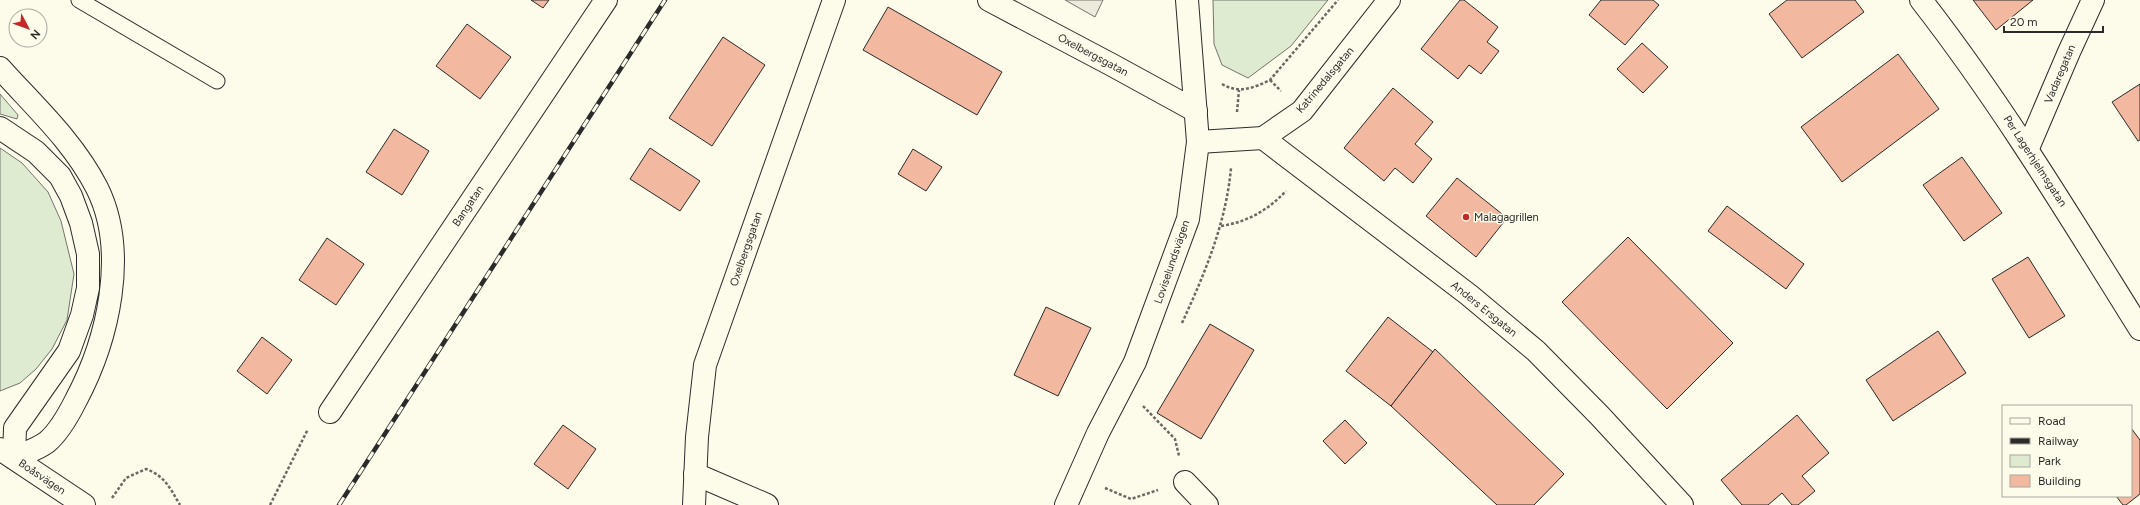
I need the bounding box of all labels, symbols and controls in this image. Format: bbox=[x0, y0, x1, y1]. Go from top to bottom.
north arrow bbox=[8, 8, 48, 48]
scale bar bbox=[2004, 8, 2103, 34]
text: 20 m bbox=[2010, 15, 2038, 29]
text: N bbox=[27, 27, 43, 42]
street label: Oxelbergsgatan bbox=[1056, 31, 1130, 79]
street label: Vadaregatan bbox=[2042, 43, 2078, 105]
street label: Katrinedalsgatan bbox=[1294, 44, 1356, 116]
street label: Per Lagerhjelmsgatan bbox=[2001, 113, 2069, 209]
street label: Bangatan bbox=[450, 183, 486, 229]
street label: Oxelbergsgatan bbox=[727, 210, 765, 288]
place label: Malagagrillen bbox=[1474, 211, 1539, 224]
marker: Malagagrillen bbox=[1461, 212, 1471, 222]
street label: Loviselundsvägen bbox=[1152, 218, 1192, 306]
street label: Anders Ersgatan bbox=[1448, 278, 1520, 340]
legend bbox=[2002, 405, 2132, 497]
text: Road bbox=[2038, 414, 2066, 428]
text: Railway bbox=[2038, 434, 2079, 448]
text: Park bbox=[2038, 454, 2061, 468]
street label: Boåsvägen bbox=[16, 457, 68, 497]
text: Building bbox=[2038, 474, 2081, 488]

